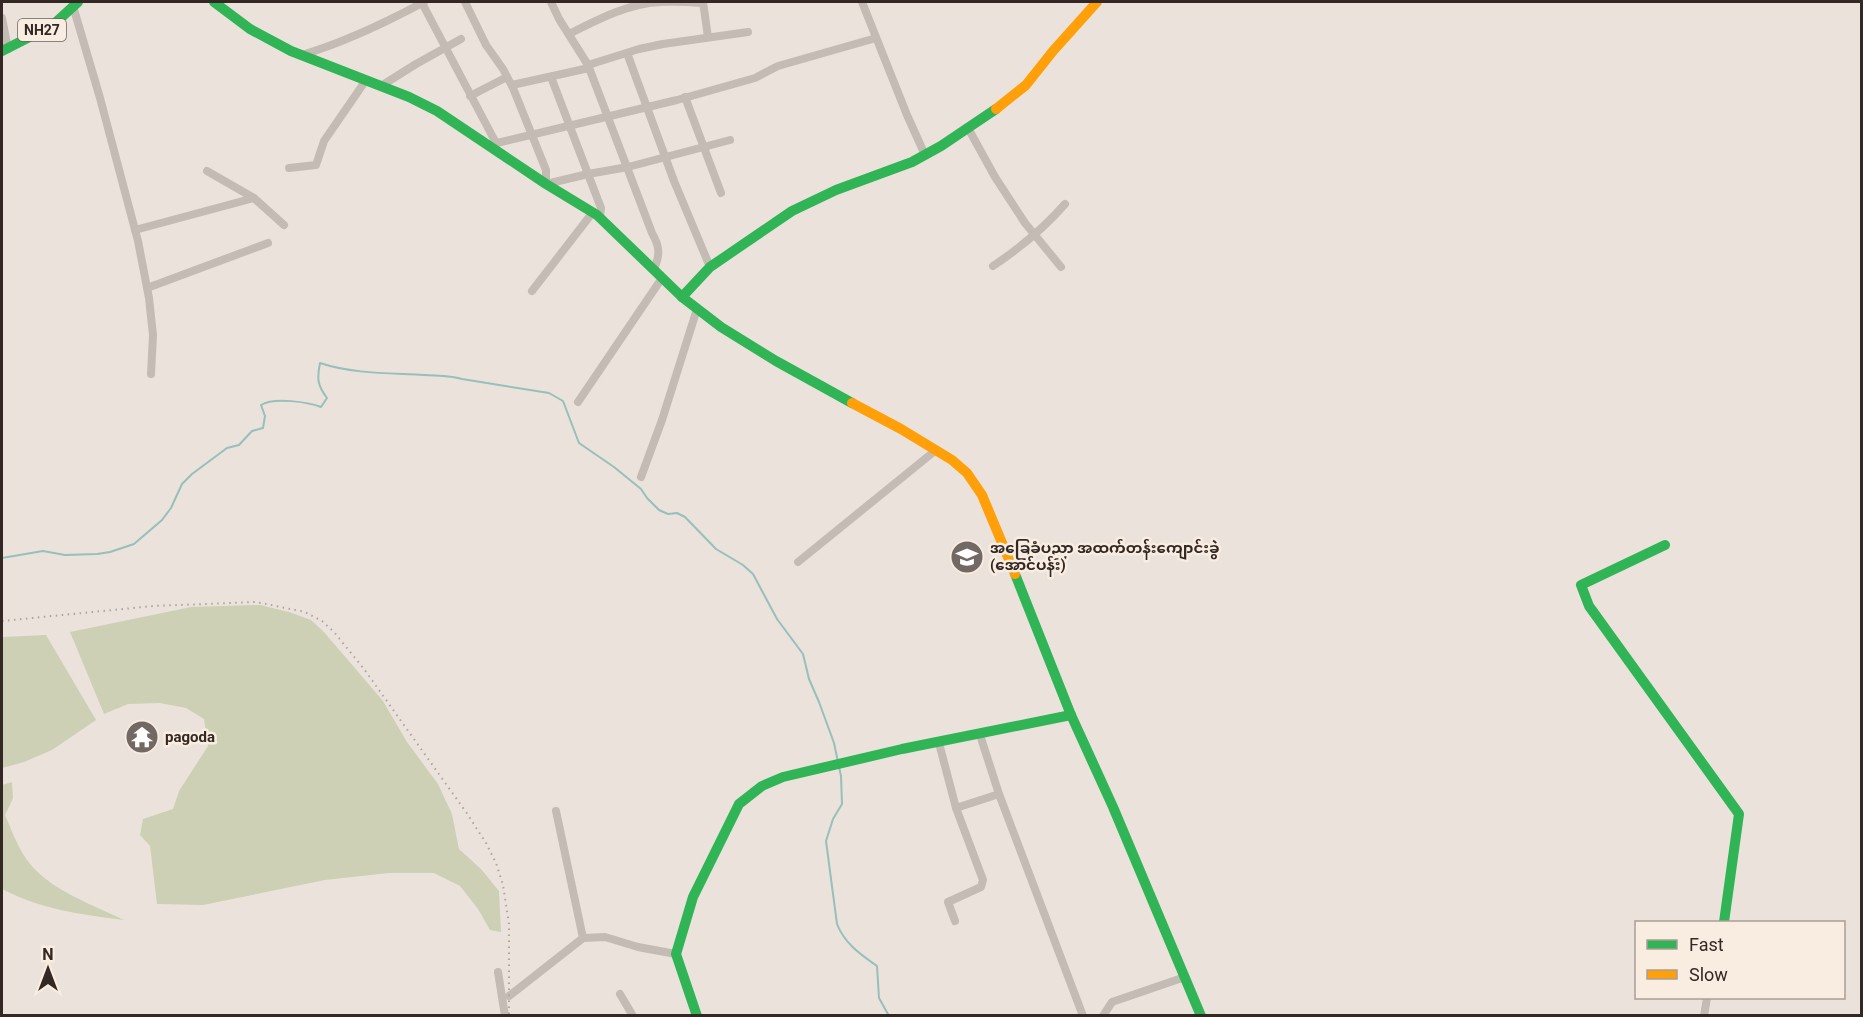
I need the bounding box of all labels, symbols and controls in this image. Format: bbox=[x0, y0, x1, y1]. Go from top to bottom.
road number: NH27 bbox=[18, 19, 66, 41]
place label: အခြေခံပညာ အထက်တန်းကျောင်းခွဲ (အောင်ပန်း) bbox=[990, 538, 1220, 577]
school or university icon: အခြေခံပညာ အထက်တန်းကျောင်းခွဲ (အောင်ပန်း) bbox=[949, 539, 985, 575]
temple icon: pagoda bbox=[124, 719, 160, 755]
place label: pagoda bbox=[165, 728, 215, 746]
legend bbox=[1635, 921, 1845, 999]
text: Fast bbox=[1689, 934, 1724, 955]
north arrow bbox=[18, 939, 78, 999]
text: N bbox=[42, 945, 54, 964]
text: Slow bbox=[1689, 964, 1728, 985]

